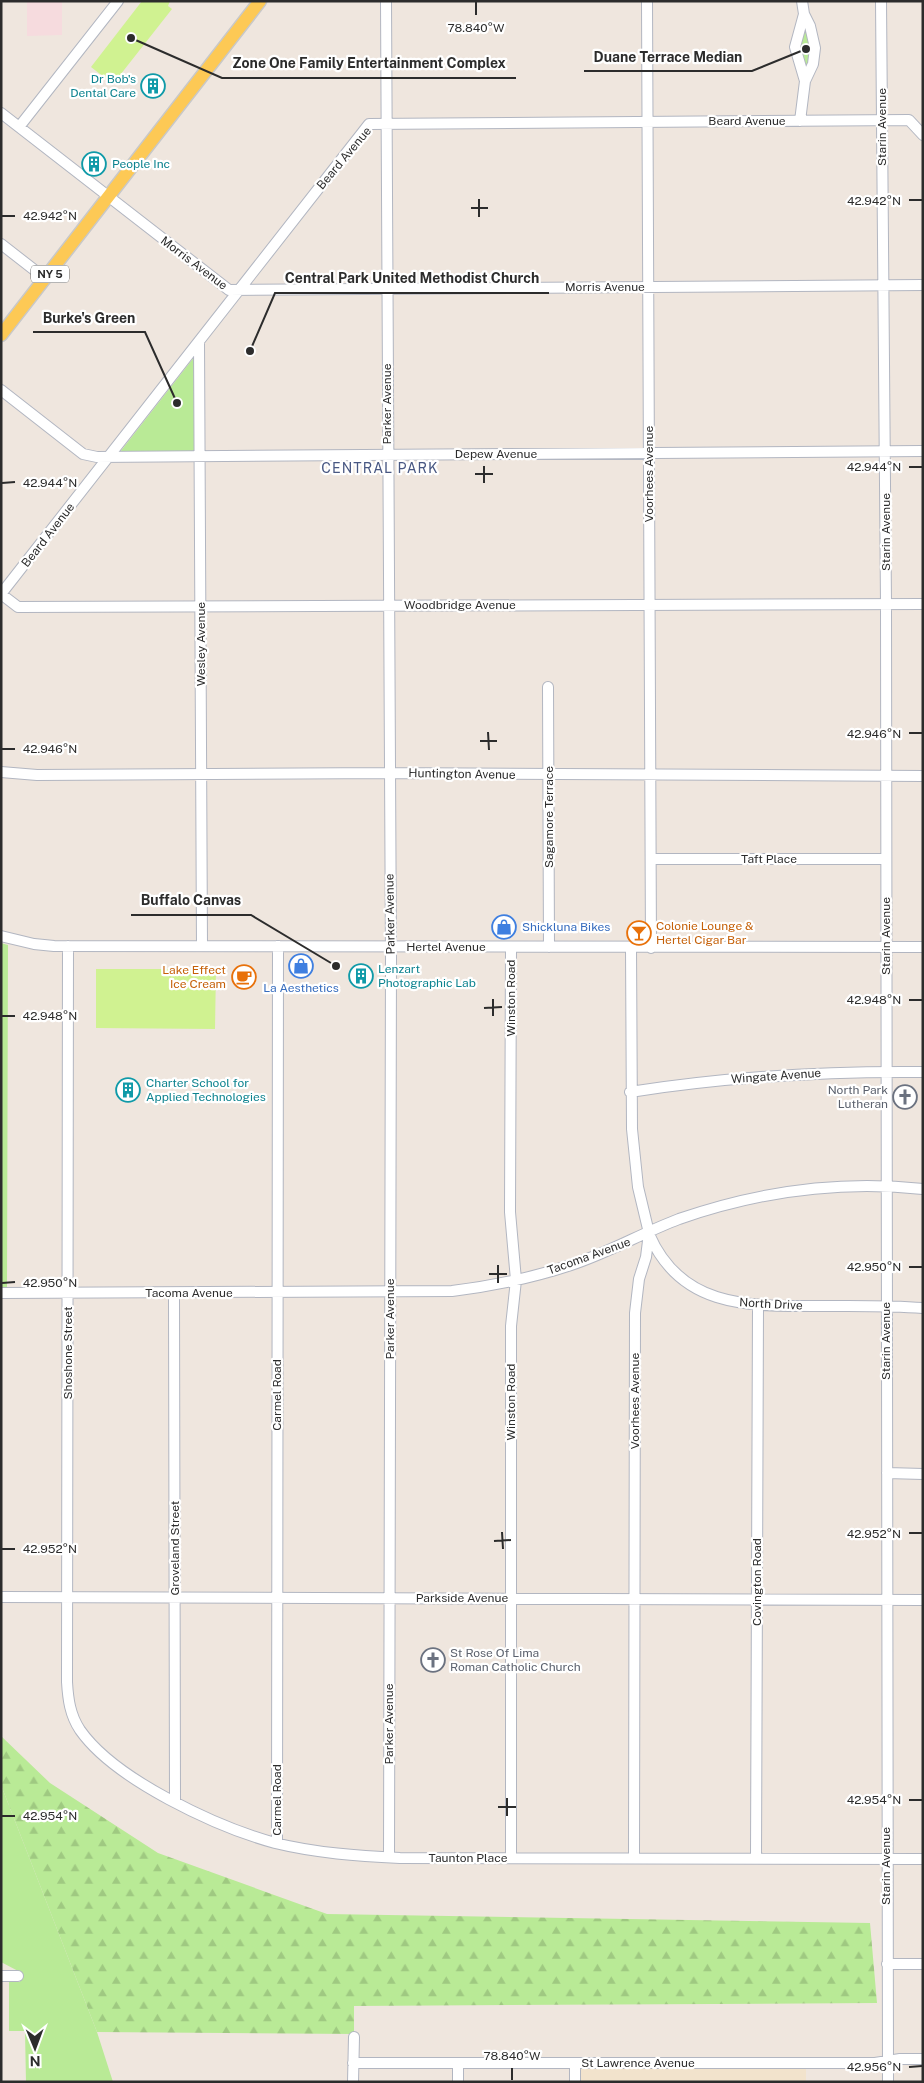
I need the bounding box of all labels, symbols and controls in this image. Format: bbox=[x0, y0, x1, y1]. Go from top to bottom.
text: 78.840°W bbox=[447, 21, 505, 35]
callout: Duane Terrace Median bbox=[584, 42, 752, 71]
callout: Zone One Family Entertainment Complex bbox=[222, 49, 516, 78]
text: Duane Terrace Median bbox=[594, 49, 742, 65]
text: Zone One Family Entertainment Complex bbox=[232, 55, 506, 71]
place label: Dr Bob's Dental Care bbox=[70, 72, 136, 100]
building icon: Dr Bob's Dental Care bbox=[140, 73, 166, 99]
street label: Starin Avenue bbox=[875, 88, 889, 166]
street label: Beard Avenue bbox=[708, 114, 786, 128]
street label: Beard Avenue bbox=[314, 124, 374, 192]
building icon: People Inc bbox=[81, 151, 107, 177]
place label: People Inc bbox=[112, 157, 170, 171]
text: 42.942°N bbox=[847, 194, 901, 208]
text: 42.942°N bbox=[23, 209, 77, 223]
street label: Morris Avenue bbox=[158, 233, 230, 293]
callout: Central Park United Methodist Church bbox=[275, 264, 549, 293]
road number: NY 5 bbox=[31, 266, 69, 282]
text: Central Park United Methodist Church bbox=[285, 270, 539, 286]
street label: Morris Avenue bbox=[565, 280, 645, 294]
callout: Burke's Green bbox=[33, 303, 145, 332]
text: Burke's Green bbox=[43, 310, 135, 326]
street label: Parker Avenue bbox=[380, 363, 394, 444]
street label: Voorhees Avenue bbox=[642, 426, 656, 522]
street label: Depew Avenue bbox=[455, 447, 537, 461]
district label: CENTRAL PARK bbox=[321, 460, 439, 476]
text: 42.944°N bbox=[847, 460, 901, 474]
text: 42.944°N bbox=[23, 476, 77, 490]
street label: Starin Avenue bbox=[879, 493, 893, 571]
street label: Beard Avenue bbox=[19, 500, 77, 570]
street label: Woodbridge Avenue bbox=[404, 598, 516, 612]
street label: Wesley Avenue bbox=[194, 602, 208, 686]
text: 42.946°N bbox=[847, 727, 901, 741]
text: 42.946°N bbox=[23, 742, 77, 756]
street label: Huntington Avenue bbox=[408, 766, 516, 782]
street label: Sagamore Terrace bbox=[542, 766, 556, 868]
street label: Taft Place bbox=[741, 852, 797, 866]
street label: Parker Avenue bbox=[382, 873, 398, 955]
callout: Buffalo Canvas bbox=[131, 886, 251, 915]
text: Buffalo Canvas bbox=[141, 892, 241, 908]
street label: Starin Avenue bbox=[879, 897, 893, 975]
shop icon: Shickluna Bikes bbox=[491, 914, 517, 940]
place label: Colonie Lounge & Hertel Cigar Bar bbox=[656, 919, 754, 947]
place label: Shickluna Bikes bbox=[522, 920, 610, 934]
bar icon: Colonie Lounge & Hertel Cigar Bar bbox=[626, 920, 652, 946]
street label: Hertel Avenue bbox=[406, 940, 486, 954]
shop icon: La Aesthetics bbox=[288, 953, 314, 979]
street label: Winston Road bbox=[504, 960, 518, 1036]
place label: Lenzart Photographic Lab bbox=[378, 962, 476, 990]
place label: Lake Effect Ice Cream bbox=[162, 963, 226, 991]
building icon: Lenzart Photographic Lab bbox=[348, 963, 374, 989]
cafe icon: Lake Effect Ice Cream bbox=[231, 964, 257, 990]
place label: La Aesthetics bbox=[263, 981, 339, 995]
text: 42.948°N bbox=[847, 993, 901, 1007]
text: 42.948°N bbox=[23, 1009, 77, 1023]
street label: Wingate Avenue bbox=[730, 1066, 822, 1086]
place label: Charter School for Applied Technologies bbox=[146, 1076, 266, 1104]
building icon: Charter School for Applied Technologies bbox=[115, 1077, 141, 1103]
place label: North Park Lutheran bbox=[828, 1083, 888, 1111]
church icon: North Park Lutheran bbox=[892, 1084, 918, 1110]
street label: Tacoma Avenue bbox=[546, 1234, 633, 1278]
text: 42.950°N bbox=[847, 1260, 901, 1274]
text: 42.950°N bbox=[23, 1276, 77, 1290]
street label: Parker Avenue bbox=[383, 1278, 397, 1359]
street label: Tacoma Avenue bbox=[145, 1286, 233, 1300]
street label: North Drive bbox=[739, 1295, 803, 1313]
street label: Starin Avenue bbox=[879, 1302, 893, 1380]
street label: Shoshone Street bbox=[61, 1306, 75, 1400]
street label: Voorhees Avenue bbox=[628, 1353, 642, 1449]
street label: Carmel Road bbox=[270, 1359, 284, 1431]
street label: Winston Road bbox=[504, 1364, 518, 1440]
street label: Groveland Street bbox=[168, 1500, 182, 1596]
text: 42.952°N bbox=[847, 1527, 901, 1541]
street label: Covington Road bbox=[750, 1538, 764, 1626]
text: 42.952°N bbox=[23, 1542, 77, 1556]
street label: Parkside Avenue bbox=[416, 1591, 508, 1605]
place label: St Rose Of Lima Roman Catholic Church bbox=[450, 1646, 581, 1674]
church icon: St Rose Of Lima Roman Catholic Church bbox=[420, 1647, 446, 1673]
street label: Parker Avenue bbox=[382, 1683, 396, 1764]
street label: Carmel Road bbox=[270, 1764, 284, 1836]
text: 42.954°N bbox=[847, 1793, 901, 1807]
text: 42.954°N bbox=[23, 1809, 77, 1823]
street label: Starin Avenue bbox=[879, 1827, 893, 1905]
street label: Taunton Place bbox=[428, 1851, 508, 1865]
north arrow bbox=[10, 2023, 60, 2073]
text: 78.840°W bbox=[483, 2049, 541, 2063]
text: N bbox=[30, 2053, 41, 2069]
street label: St Lawrence Avenue bbox=[581, 2056, 695, 2070]
text: 42.956°N bbox=[847, 2060, 901, 2074]

